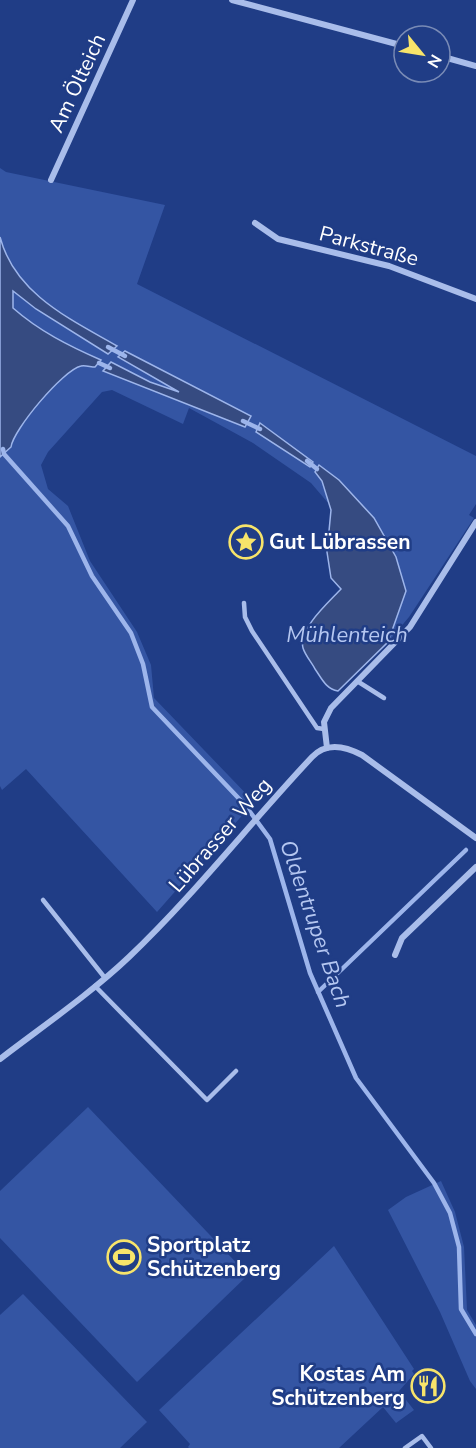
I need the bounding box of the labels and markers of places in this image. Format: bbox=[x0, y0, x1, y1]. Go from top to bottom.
place icon: Gut Lübrassen bbox=[228, 524, 264, 560]
place label: Gut Lübrassen bbox=[269, 528, 410, 556]
place label: Sportplatz Schützenberg bbox=[147, 1231, 281, 1283]
sports icon: Sportplatz Schützenberg bbox=[106, 1239, 142, 1275]
place label: Kostas Am Schützenberg bbox=[271, 1360, 405, 1412]
restaurant icon: Kostas Am Schützenberg bbox=[410, 1368, 446, 1404]

